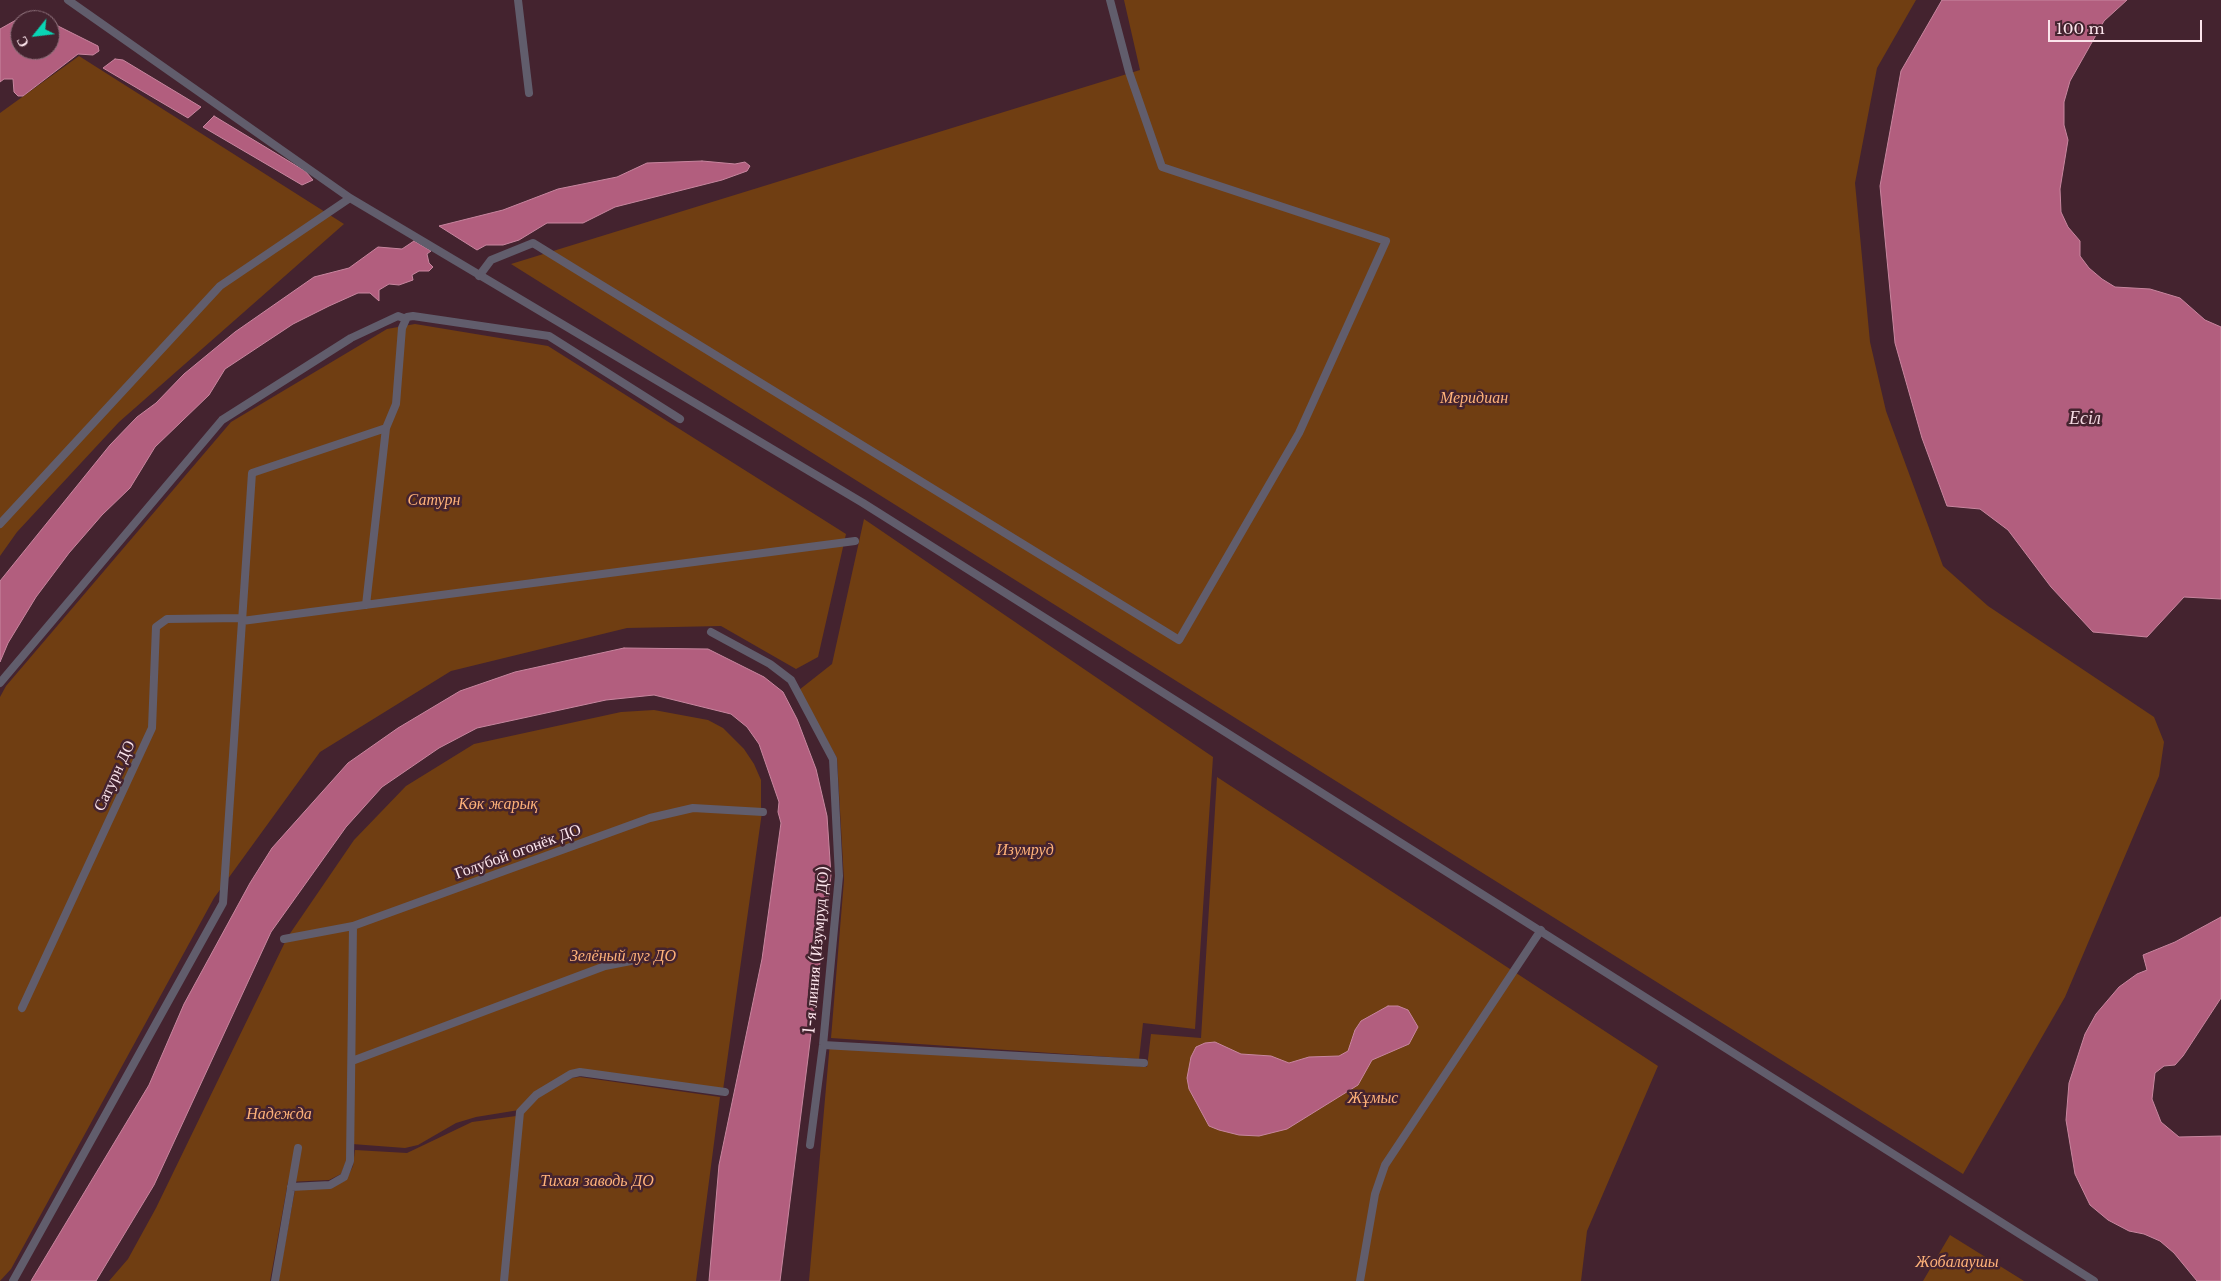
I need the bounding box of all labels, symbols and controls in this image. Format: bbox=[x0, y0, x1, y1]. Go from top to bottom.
north arrow bbox=[10, 10, 60, 60]
scale bar bbox=[2051, 10, 2205, 42]
text: 100 m bbox=[2056, 19, 2105, 38]
text: С bbox=[12, 33, 33, 51]
park label: Меридиан bbox=[1440, 388, 1508, 408]
water label: Есіл bbox=[2069, 408, 2101, 430]
park label: Сатурн bbox=[408, 490, 460, 510]
street label: Сатурн ДО bbox=[90, 738, 140, 814]
park label: Көк жарық bbox=[458, 794, 538, 814]
street label: Голубой огонёк ДО bbox=[452, 820, 584, 884]
park label: Изумруд bbox=[996, 840, 1054, 860]
street label: 1-я линия (Изумруд ДО) bbox=[800, 865, 834, 1035]
park label: Зелёный луг ДО bbox=[570, 946, 676, 966]
park label: Жұмыс bbox=[1348, 1088, 1398, 1108]
park label: Надежда bbox=[246, 1104, 312, 1124]
park label: Тихая заводь ДО bbox=[540, 1171, 654, 1191]
park label: Жобалаушы bbox=[1915, 1252, 1999, 1272]

